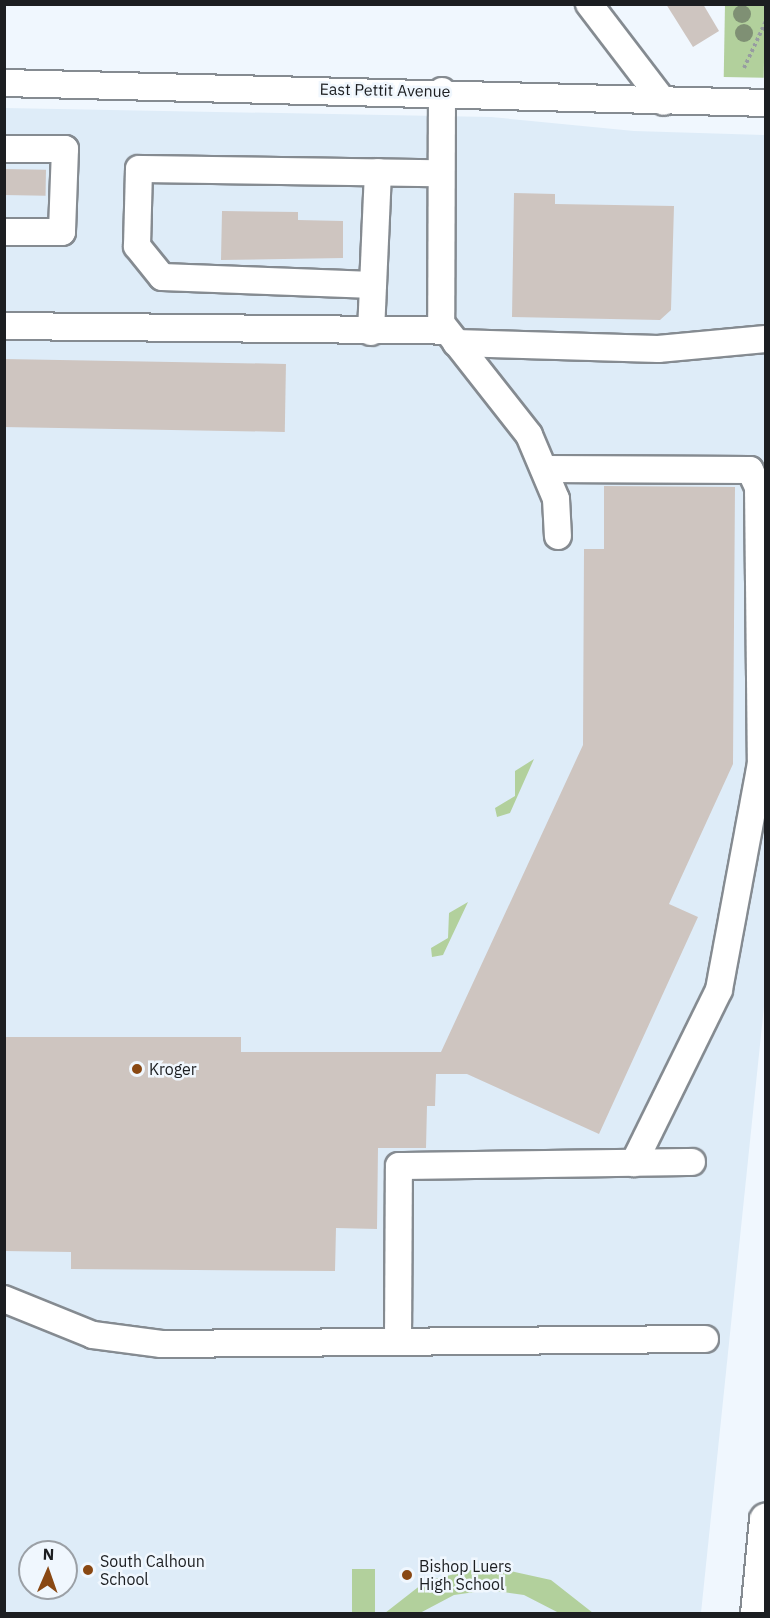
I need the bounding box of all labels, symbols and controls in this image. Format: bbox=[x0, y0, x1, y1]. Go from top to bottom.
street label: East Pettit Avenue bbox=[319, 79, 451, 101]
place label: Kroger bbox=[149, 1059, 197, 1079]
marker: Kroger bbox=[130, 1062, 144, 1076]
north arrow bbox=[18, 1540, 78, 1600]
text: N bbox=[42, 1544, 55, 1564]
place label: South Calhoun School bbox=[100, 1551, 205, 1589]
place label: Bishop Luers High School bbox=[419, 1556, 512, 1594]
marker: South Calhoun School bbox=[81, 1563, 95, 1577]
marker: Bishop Luers High School bbox=[400, 1568, 414, 1582]

